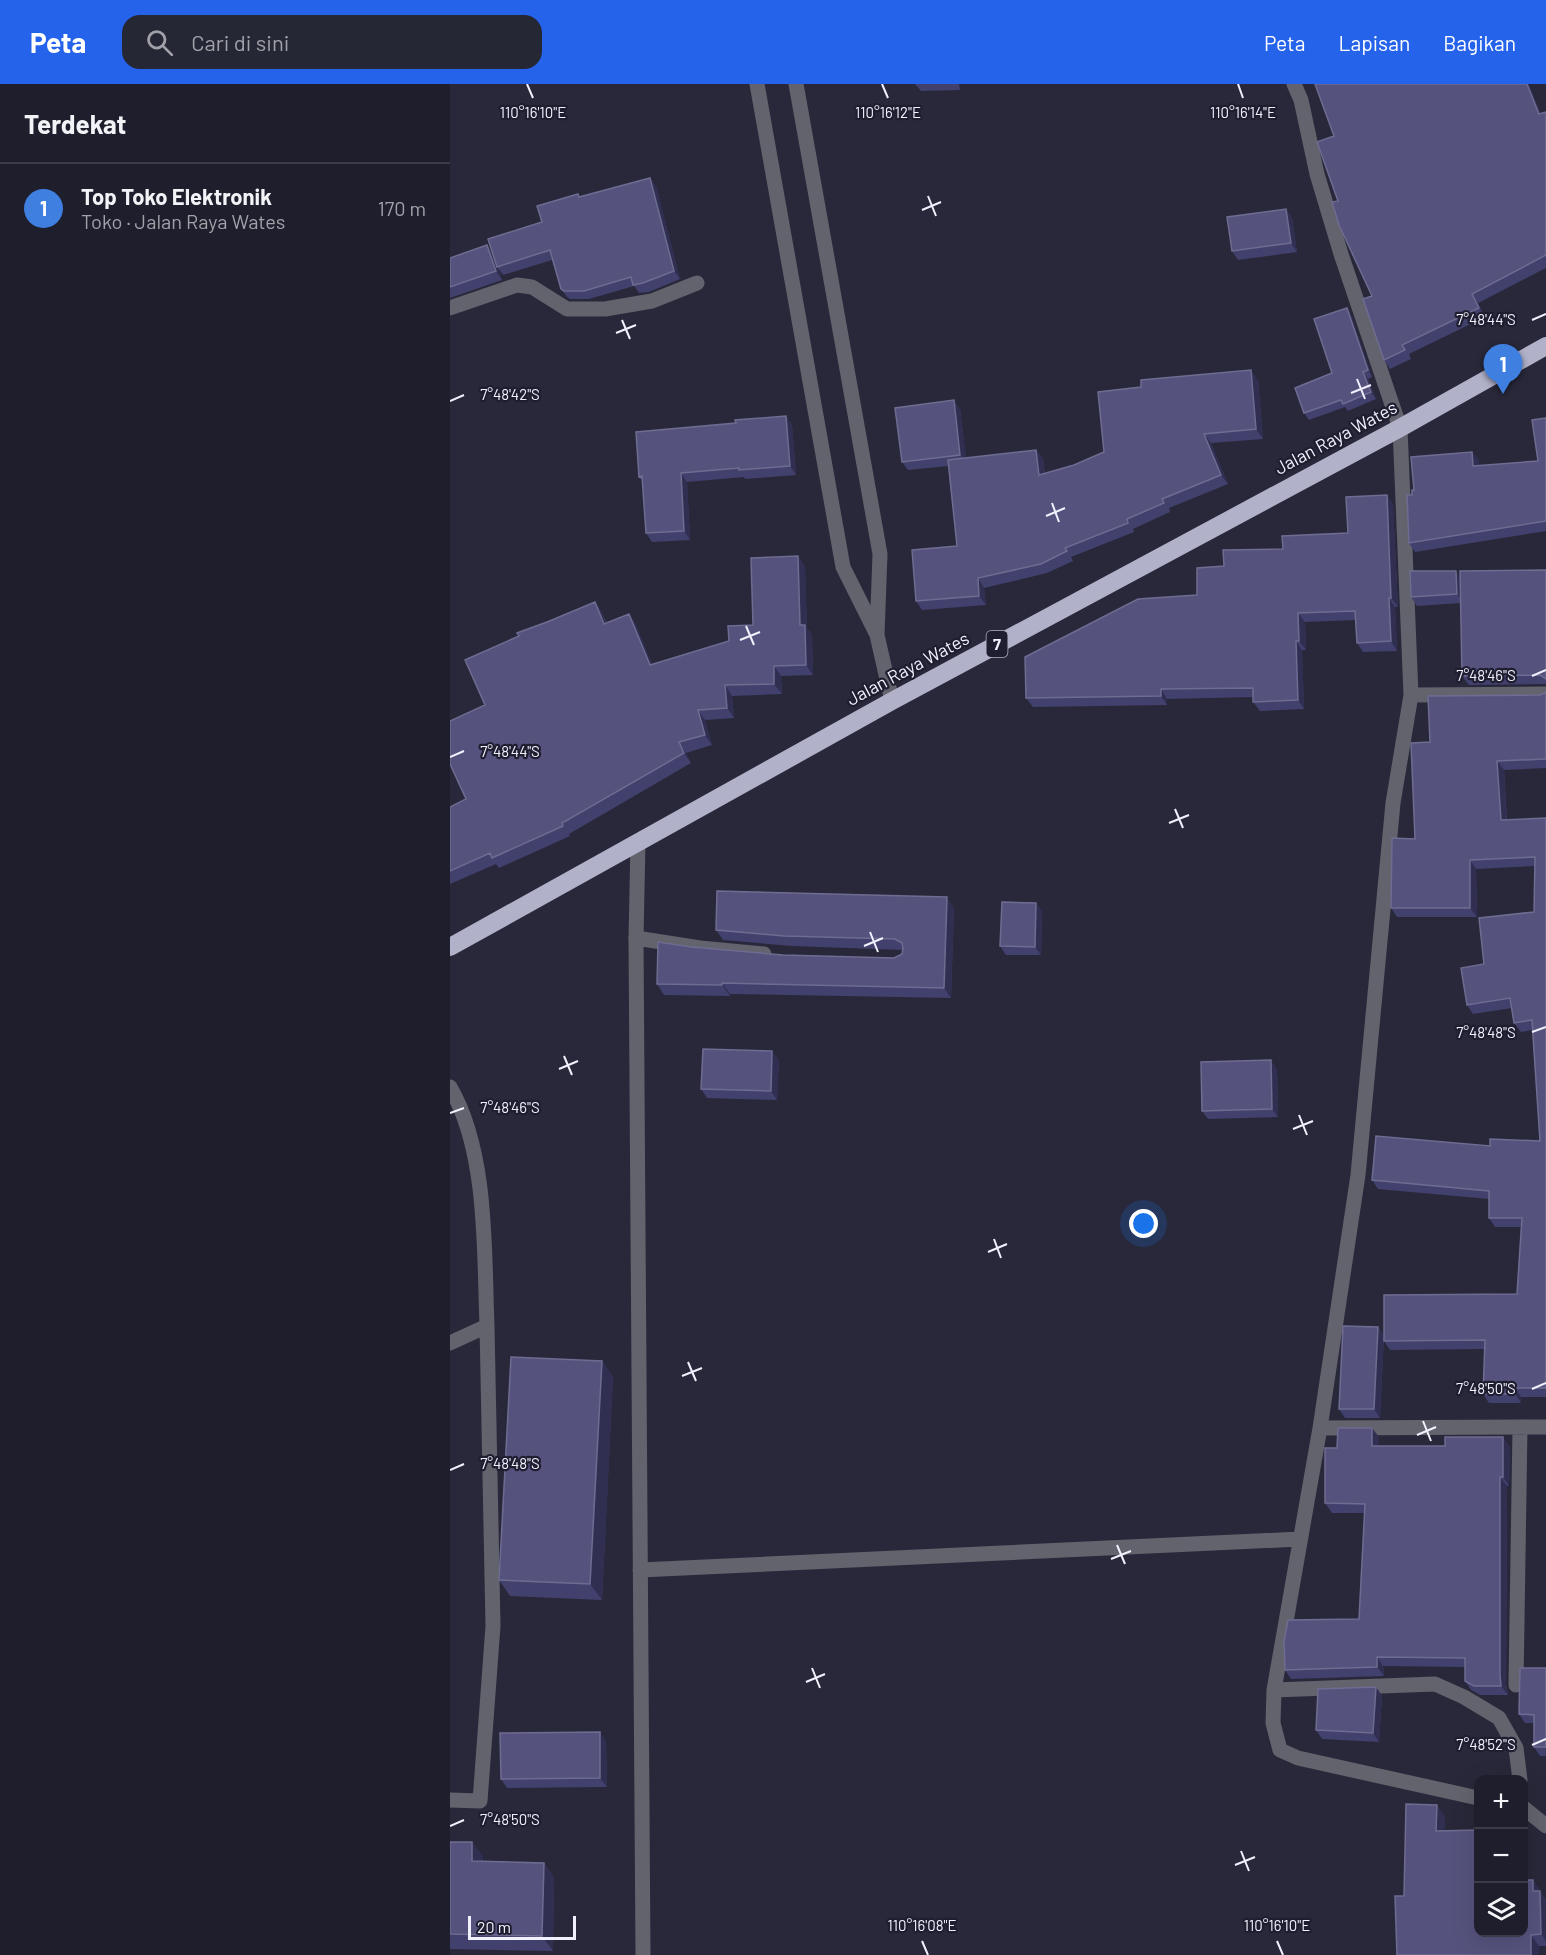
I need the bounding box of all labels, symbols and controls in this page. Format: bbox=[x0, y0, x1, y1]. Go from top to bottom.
search box bbox=[122, 15, 542, 69]
text: Peta bbox=[30, 25, 86, 59]
icon: search bbox=[143, 26, 176, 59]
text: Cari di sini bbox=[191, 29, 289, 55]
text: Peta bbox=[1264, 30, 1305, 55]
text: Lapisan bbox=[1338, 30, 1410, 55]
text: Bagikan bbox=[1443, 30, 1516, 55]
text: 110°16'10"E bbox=[500, 103, 566, 121]
text: 110°16'12"E bbox=[855, 103, 921, 121]
text: 110°16'14"E bbox=[1210, 103, 1276, 121]
text: Terdekat bbox=[24, 108, 126, 139]
text: Top Toko Elektronik bbox=[81, 183, 272, 209]
text: 1 bbox=[40, 196, 47, 220]
text: 170 m bbox=[378, 196, 426, 220]
text: Toko · Jalan Raya Wates bbox=[81, 209, 285, 233]
text: 7°48'44"S bbox=[1456, 310, 1516, 328]
pin: 1 bbox=[1484, 344, 1522, 394]
text: 7°48'42"S bbox=[480, 385, 540, 403]
street label: Jalan Raya Wates bbox=[1270, 396, 1401, 479]
street label: Jalan Raya Wates bbox=[842, 627, 973, 710]
road number: 7 bbox=[986, 631, 1008, 657]
text: 7°48'46"S bbox=[1456, 666, 1516, 684]
text: 7°48'44"S bbox=[480, 742, 540, 760]
text: 7°48'48"S bbox=[1456, 1023, 1516, 1041]
text: 7°48'46"S bbox=[480, 1098, 540, 1116]
your location bbox=[1129, 1209, 1158, 1238]
text: 7°48'50"S bbox=[1456, 1379, 1516, 1397]
text: 7°48'48"S bbox=[480, 1454, 540, 1472]
text: 7°48'52"S bbox=[1456, 1735, 1516, 1753]
map controls bbox=[1474, 1775, 1528, 1937]
button: + bbox=[1474, 1775, 1528, 1829]
text: 7°48'50"S bbox=[480, 1810, 540, 1828]
button: − bbox=[1474, 1829, 1528, 1883]
button: layers bbox=[1474, 1883, 1528, 1937]
scale bar bbox=[468, 1913, 576, 1940]
text: 110°16'08"E bbox=[887, 1916, 957, 1934]
text: 110°16'10"E bbox=[1244, 1916, 1310, 1934]
text: 20 m bbox=[477, 1917, 511, 1936]

